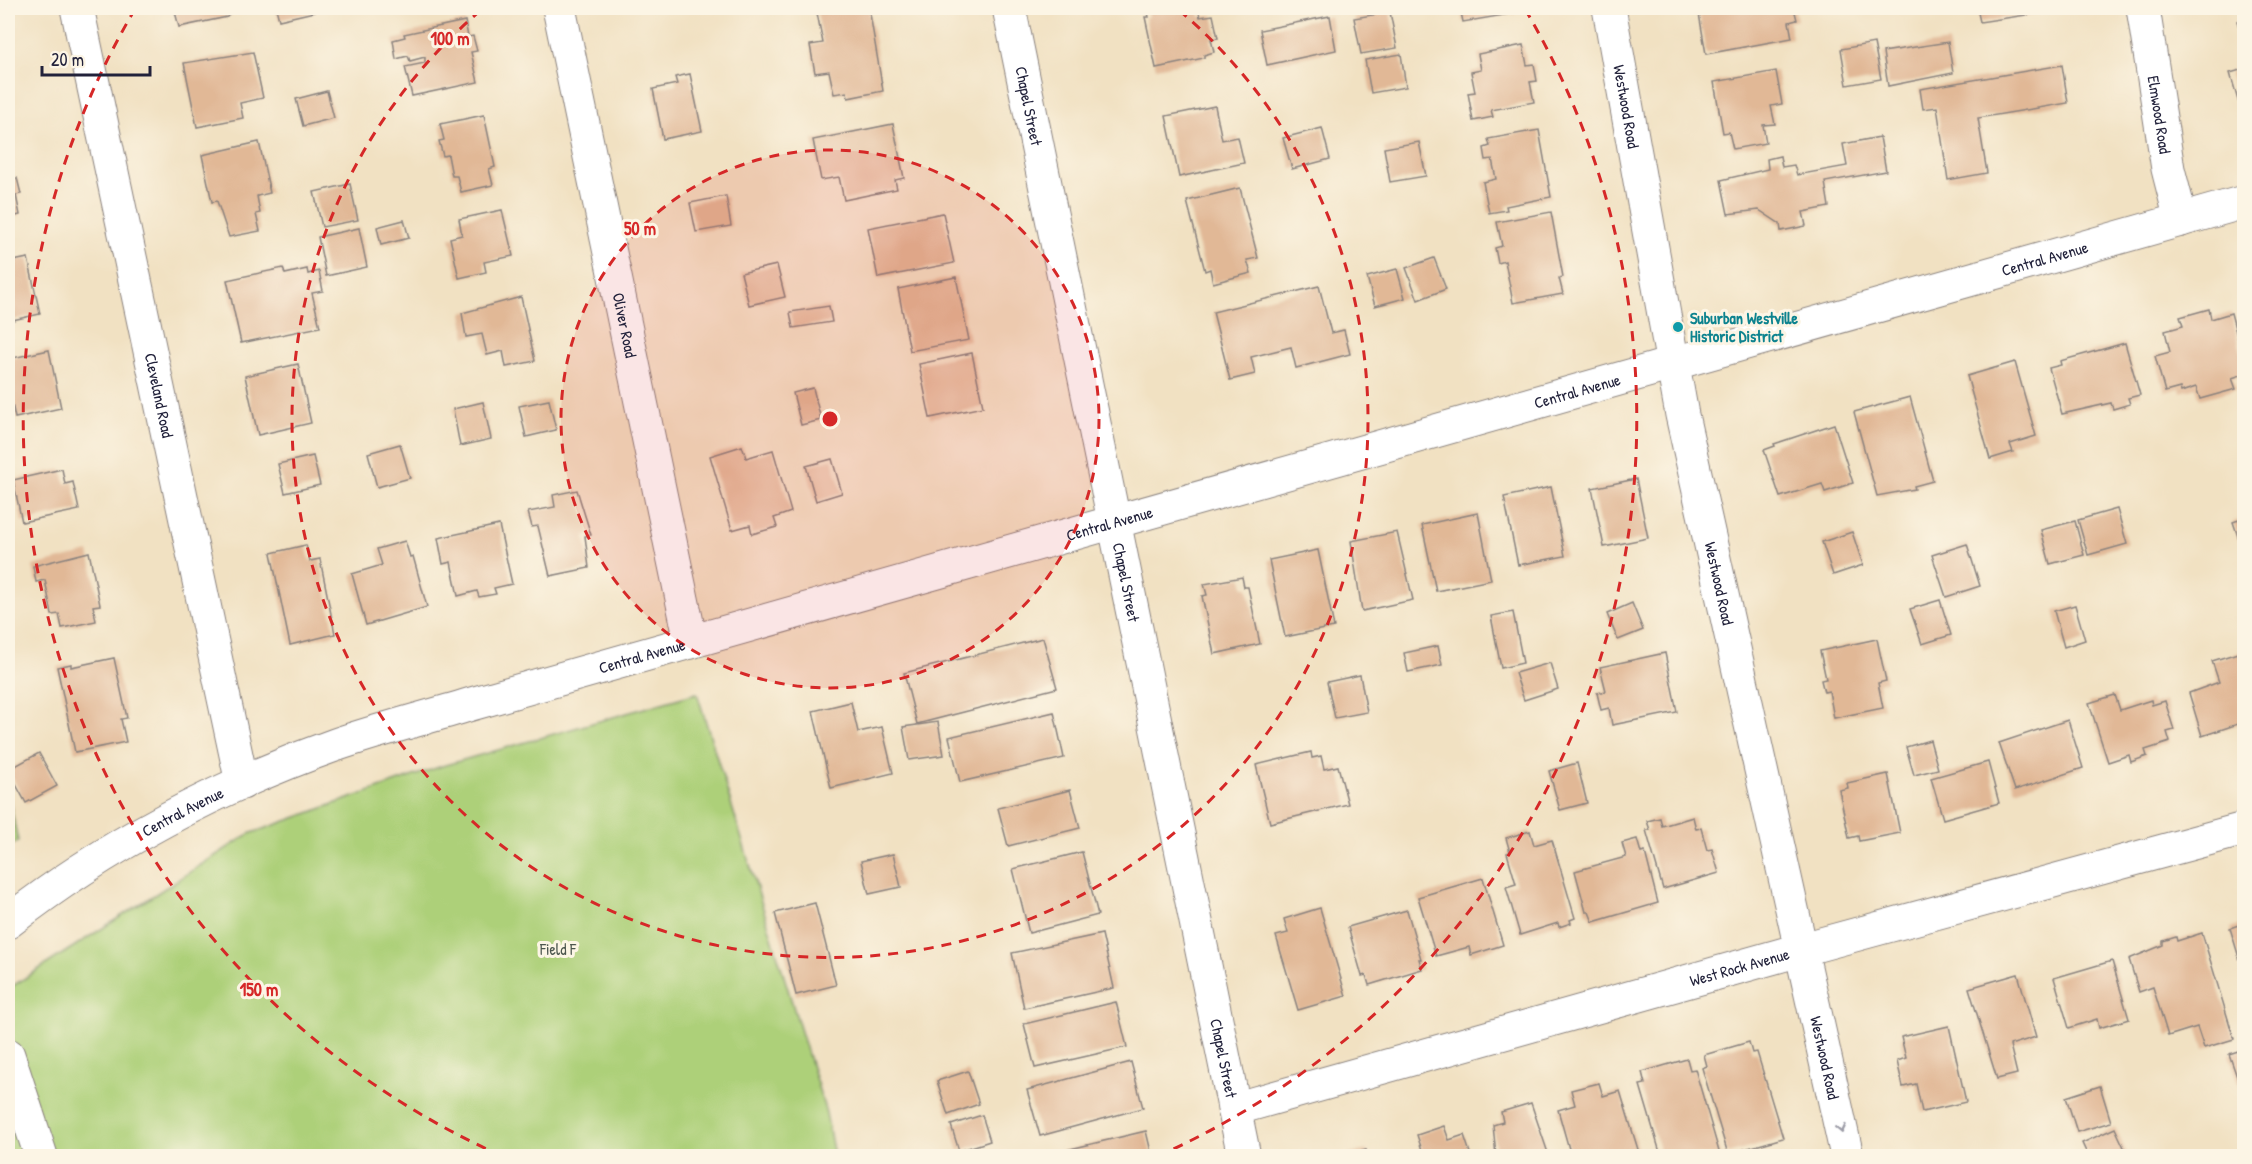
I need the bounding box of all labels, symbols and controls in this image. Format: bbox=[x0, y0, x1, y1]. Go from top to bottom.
text: 100 m bbox=[430, 26, 470, 51]
scale bar bbox=[42, 39, 150, 77]
text: 20 m bbox=[51, 47, 84, 72]
street label: Westwood Road bbox=[1608, 63, 1645, 150]
street label: Chapel Street bbox=[1010, 64, 1048, 148]
street label: Elmwood Road bbox=[2143, 74, 2176, 155]
text: 50 m bbox=[624, 216, 656, 241]
street label: Central Avenue bbox=[1999, 236, 2091, 281]
street label: Oliver Road bbox=[608, 291, 643, 360]
place label: Suburban Westville Historic District bbox=[1690, 307, 1798, 347]
marker: Suburban Westville Historic District bbox=[1671, 320, 1685, 334]
street label: Cleveland Road bbox=[140, 351, 179, 440]
street label: Central Avenue bbox=[1531, 368, 1623, 414]
centre of rings bbox=[820, 409, 840, 429]
street label: Central Avenue bbox=[1064, 500, 1156, 546]
street label: Westwood Road bbox=[1700, 540, 1739, 627]
street label: Chapel Street bbox=[1108, 541, 1145, 624]
street label: Central Avenue bbox=[596, 633, 688, 678]
street label: Central Avenue bbox=[138, 781, 227, 842]
park label: Field F bbox=[539, 938, 577, 960]
street label: West Rock Avenue bbox=[1687, 942, 1792, 991]
text: 150 m bbox=[240, 977, 278, 1002]
street label: Westwood Road bbox=[1805, 1014, 1845, 1101]
street label: Chapel Street bbox=[1205, 1017, 1243, 1100]
one-way arrow bbox=[1834, 1124, 1847, 1134]

